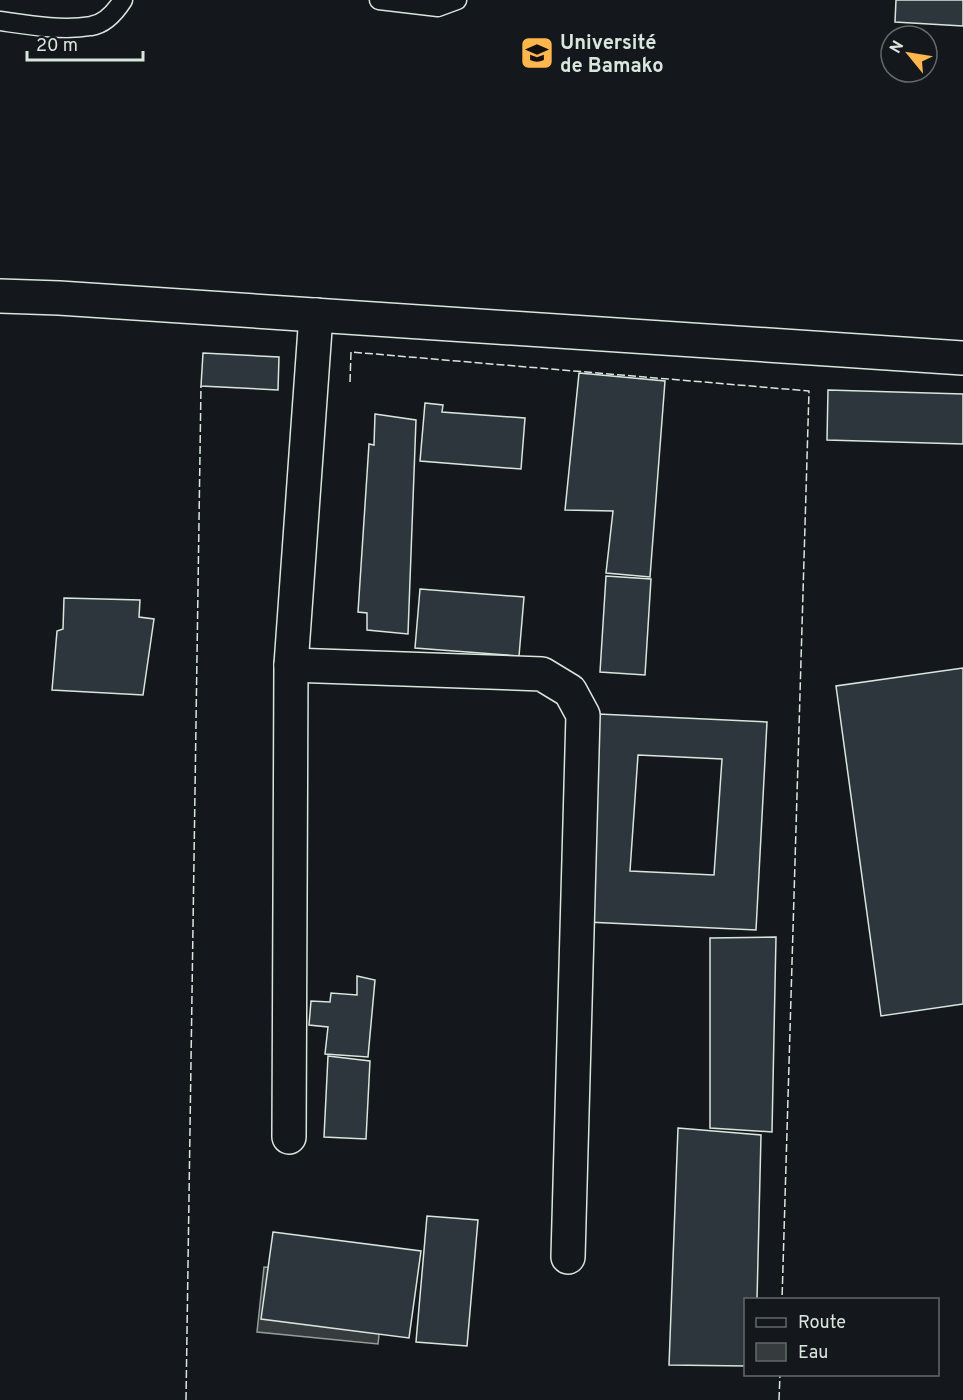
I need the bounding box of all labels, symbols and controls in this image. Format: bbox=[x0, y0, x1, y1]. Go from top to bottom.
scale bar bbox=[27, 24, 142, 62]
north arrow bbox=[879, 24, 939, 84]
place label: Université de Bamako bbox=[560, 31, 664, 80]
text: 20 m bbox=[36, 35, 78, 58]
school or university icon: Université de Bamako bbox=[519, 35, 555, 71]
text: N bbox=[886, 38, 909, 57]
legend bbox=[744, 1298, 939, 1376]
text: Route bbox=[798, 1312, 846, 1335]
text: Eau bbox=[798, 1342, 828, 1365]

